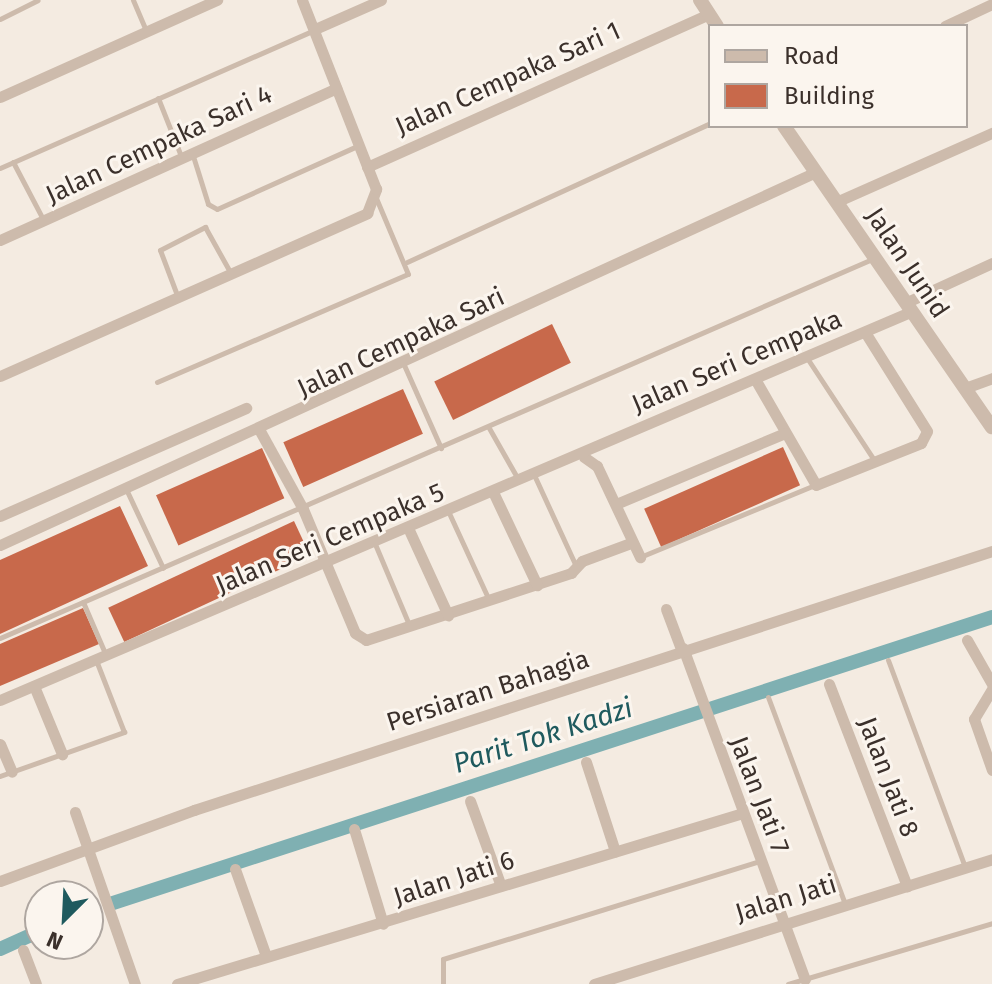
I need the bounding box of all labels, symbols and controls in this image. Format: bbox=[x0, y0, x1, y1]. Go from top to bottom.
street label: Jalan Cempaka Sari 1 bbox=[391, 15, 625, 143]
legend bbox=[708, 24, 968, 128]
text: Road bbox=[784, 42, 839, 70]
street label: Jalan Cempaka Sari 4 bbox=[41, 79, 277, 211]
text: Building bbox=[784, 82, 874, 110]
street label: Jalan Junid bbox=[859, 202, 955, 324]
street label: Jalan Cempaka Sari bbox=[292, 281, 510, 405]
street label: Jalan Seri Cempaka bbox=[627, 304, 847, 420]
street label: Jalan Seri Cempaka 5 bbox=[211, 477, 449, 601]
street label: Persiaran Bahagia bbox=[383, 644, 593, 738]
water label: Parit Tok Kadzi bbox=[449, 691, 637, 781]
street label: Jalan Jati 8 bbox=[851, 713, 925, 841]
street label: Jalan Jati 7 bbox=[722, 732, 796, 858]
street label: Jalan Jati 6 bbox=[390, 845, 518, 913]
street label: Jalan Jati bbox=[732, 869, 840, 929]
north arrow bbox=[24, 880, 104, 960]
text: N bbox=[43, 925, 67, 956]

